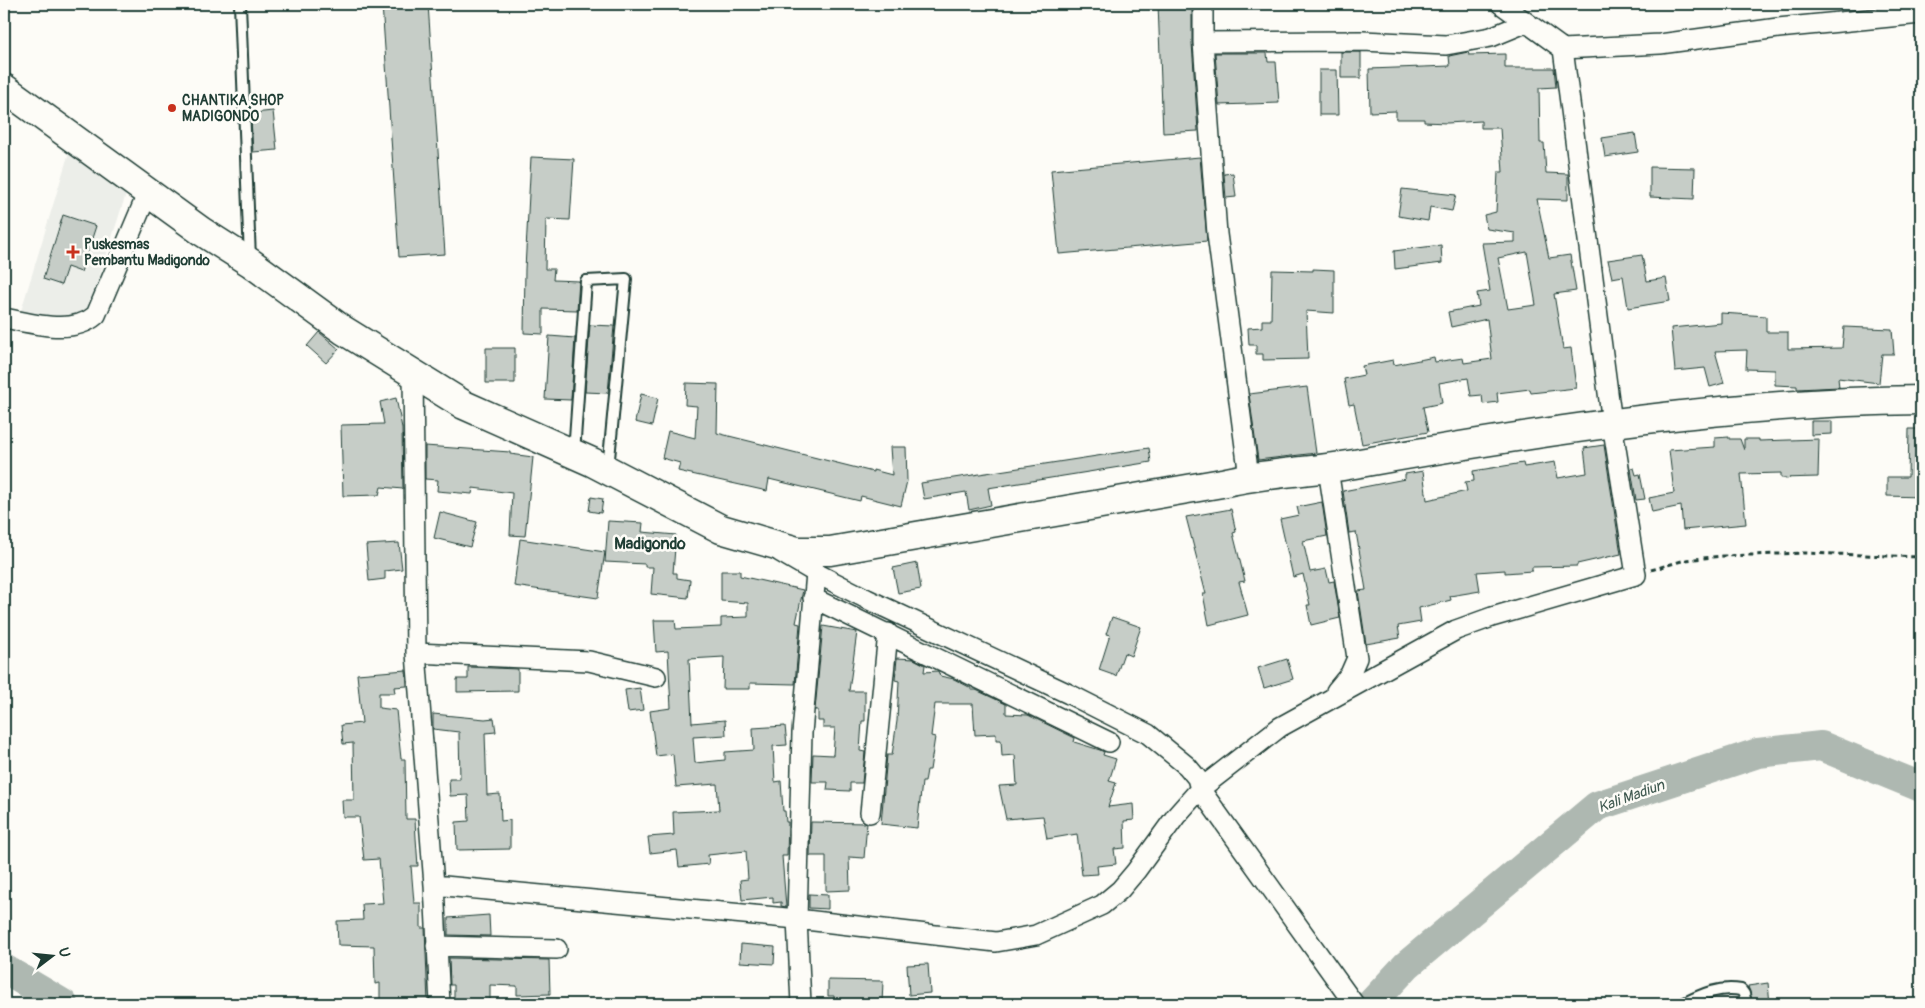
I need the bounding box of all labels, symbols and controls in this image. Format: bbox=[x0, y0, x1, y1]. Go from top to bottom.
place label: CHANTIKA SHOP MADIGONDO bbox=[182, 92, 284, 125]
marker: CHANTIKA SHOP MADIGONDO bbox=[166, 102, 178, 114]
place label: Puskesmas Pembantu Madigondo bbox=[84, 236, 210, 269]
marker: Puskesmas Pembantu Madigondo bbox=[66, 245, 80, 259]
district label: Madigondo bbox=[614, 534, 686, 554]
water label: Kali Madiun bbox=[1595, 775, 1668, 817]
north arrow bbox=[28, 930, 78, 980]
text: U bbox=[55, 946, 73, 959]

